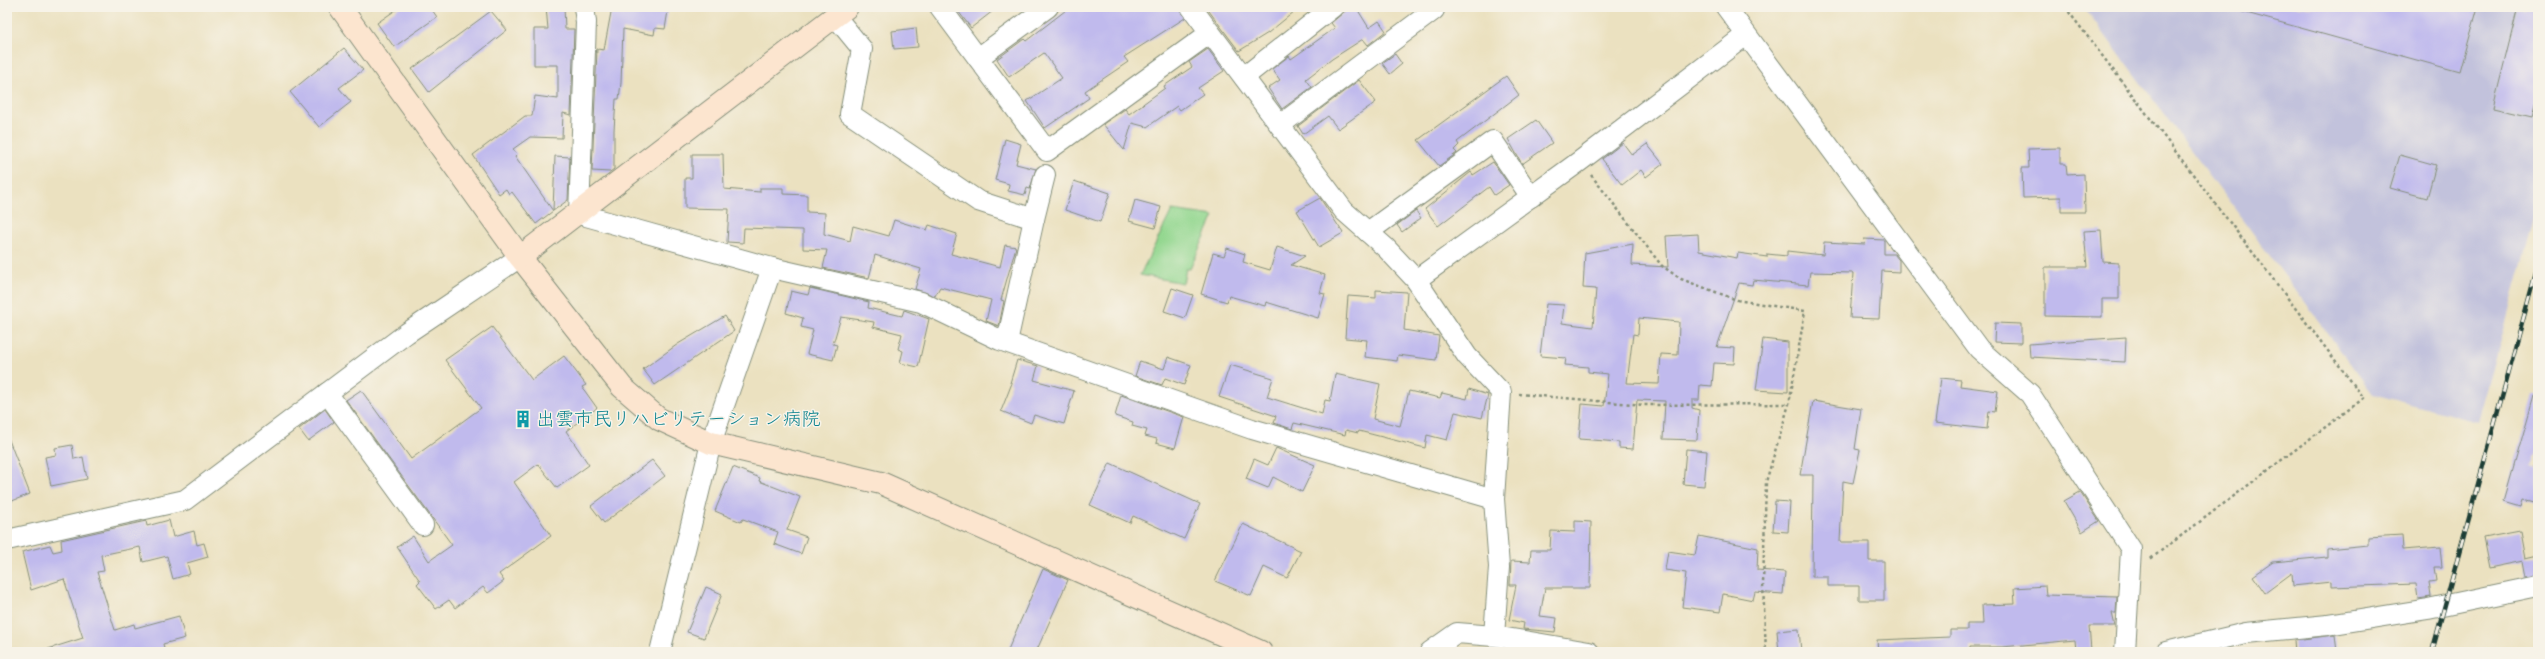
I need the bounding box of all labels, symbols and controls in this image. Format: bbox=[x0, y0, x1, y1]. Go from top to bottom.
place label: 出雲市民リハビリテーション病院 bbox=[536, 407, 821, 431]
building icon: 出雲市民リハビリテーション病院 bbox=[513, 409, 533, 429]

